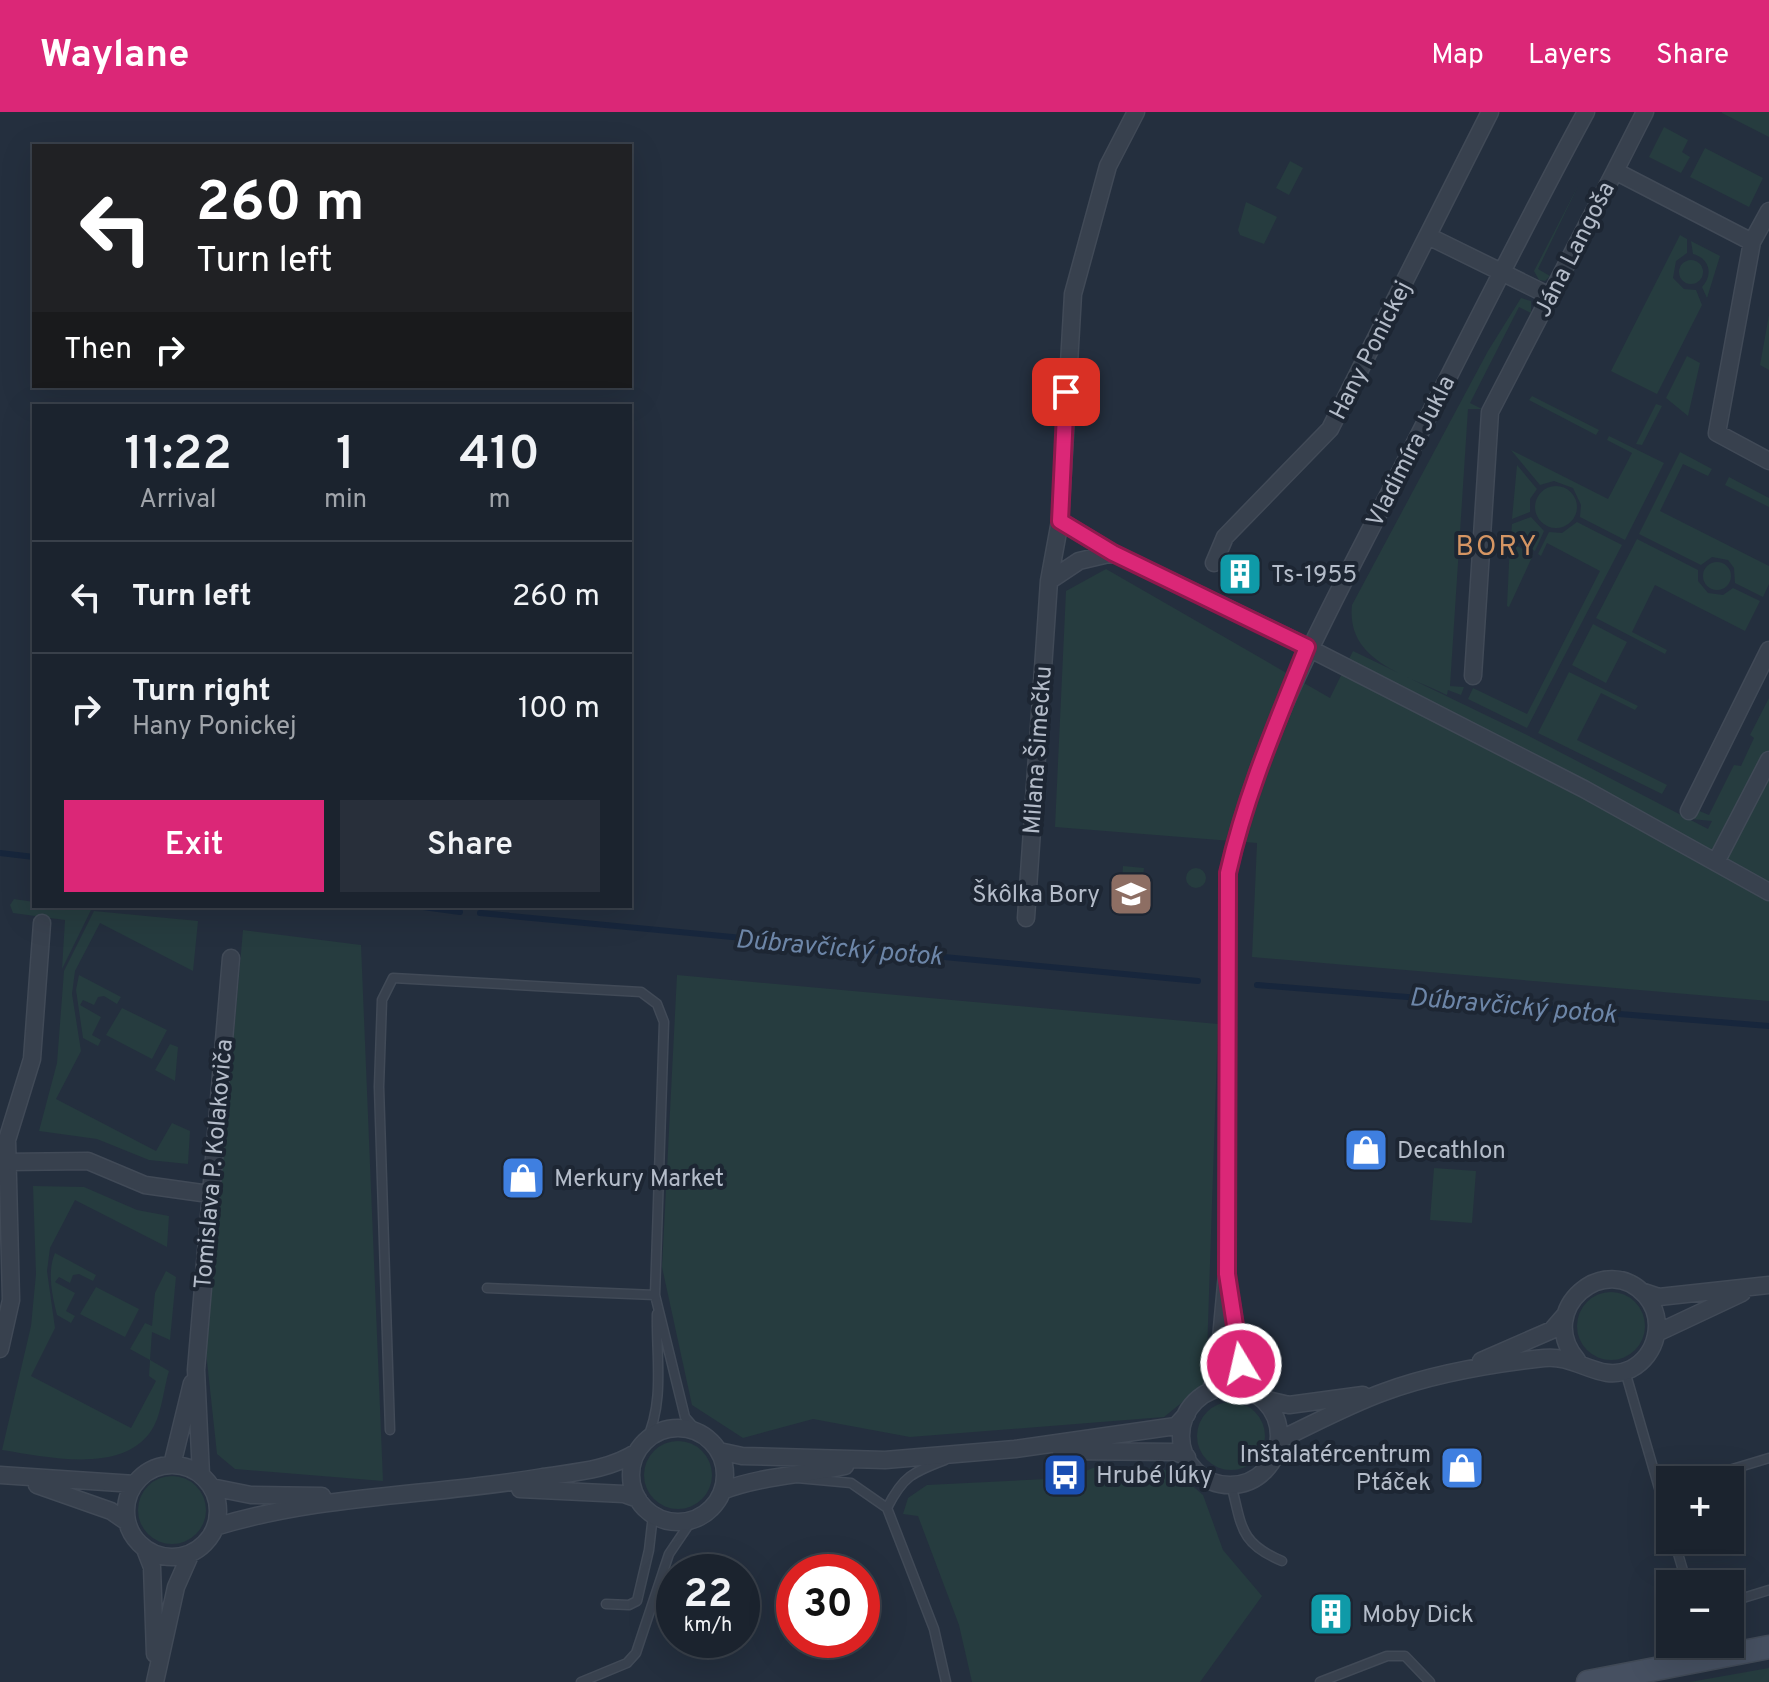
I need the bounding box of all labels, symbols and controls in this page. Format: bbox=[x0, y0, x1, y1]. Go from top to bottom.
text: Waylane bbox=[40, 32, 189, 81]
text: Map bbox=[1431, 38, 1484, 74]
text: Layers bbox=[1528, 38, 1612, 74]
text: Share bbox=[1656, 38, 1729, 74]
text: 260 m bbox=[196, 170, 365, 240]
icon: left bbox=[64, 176, 168, 280]
street label: Jána Langoša bbox=[1529, 177, 1623, 323]
text: Turn left bbox=[196, 239, 333, 285]
street label: Hany Ponickej bbox=[1324, 276, 1420, 425]
icon: right bbox=[148, 328, 192, 372]
text: Then bbox=[64, 332, 132, 369]
pin bbox=[1032, 358, 1100, 426]
icon: arrive bbox=[1044, 370, 1088, 414]
street label: Vladimíra Jukla bbox=[1361, 371, 1463, 533]
text: 11:22 bbox=[124, 426, 232, 486]
text: 1 bbox=[336, 426, 355, 486]
text: 410 bbox=[459, 426, 540, 486]
text: Arrival bbox=[139, 484, 217, 517]
text: min bbox=[324, 484, 367, 517]
text: m bbox=[489, 484, 511, 517]
district label: BORY bbox=[1456, 530, 1538, 566]
building icon: Ts-1955 bbox=[1216, 550, 1264, 598]
place label: Ts-1955 bbox=[1271, 561, 1357, 591]
icon: left bbox=[64, 575, 108, 619]
text: Turn left bbox=[132, 579, 252, 616]
text: 260 m bbox=[512, 579, 600, 616]
street label: Milana Šimečku bbox=[1016, 665, 1060, 835]
text: Turn right bbox=[132, 674, 270, 711]
icon: right bbox=[64, 687, 108, 731]
text: 100 m bbox=[518, 691, 600, 728]
text: Hany Ponickej bbox=[132, 711, 297, 744]
button: Exit bbox=[64, 800, 324, 892]
button: Share bbox=[340, 800, 600, 892]
school or university icon: Škôlka Bory bbox=[1107, 870, 1155, 918]
place label: Škôlka Bory bbox=[972, 879, 1100, 911]
water label: Dúbravčický potok bbox=[734, 924, 945, 975]
water label: Dúbravčický potok bbox=[1408, 982, 1619, 1033]
street label: Tomislava P. Kolakoviča bbox=[189, 1038, 241, 1290]
shop icon: Decathlon bbox=[1342, 1126, 1390, 1174]
place label: Decathlon bbox=[1397, 1137, 1506, 1167]
shop icon: Merkury Market bbox=[499, 1154, 547, 1202]
place label: Merkury Market bbox=[554, 1165, 724, 1195]
position arrow bbox=[1199, 1322, 1283, 1406]
place label: Inštalatércentrum Ptáček bbox=[1240, 1441, 1431, 1499]
shop icon: Inštalatércentrum Ptáček bbox=[1438, 1444, 1486, 1492]
bus stop icon: Hrubé lúky bbox=[1041, 1451, 1089, 1499]
place label: Hrubé lúky bbox=[1096, 1462, 1213, 1492]
map controls bbox=[1656, 1466, 1744, 1658]
button: + bbox=[1656, 1466, 1744, 1554]
speed limit sign: 30 bbox=[776, 1554, 880, 1658]
button: − bbox=[1656, 1570, 1744, 1658]
text: 22 bbox=[684, 1571, 732, 1621]
building icon: Moby Dick bbox=[1307, 1590, 1355, 1638]
place label: Moby Dick bbox=[1362, 1601, 1474, 1631]
text: km/h bbox=[684, 1613, 732, 1639]

